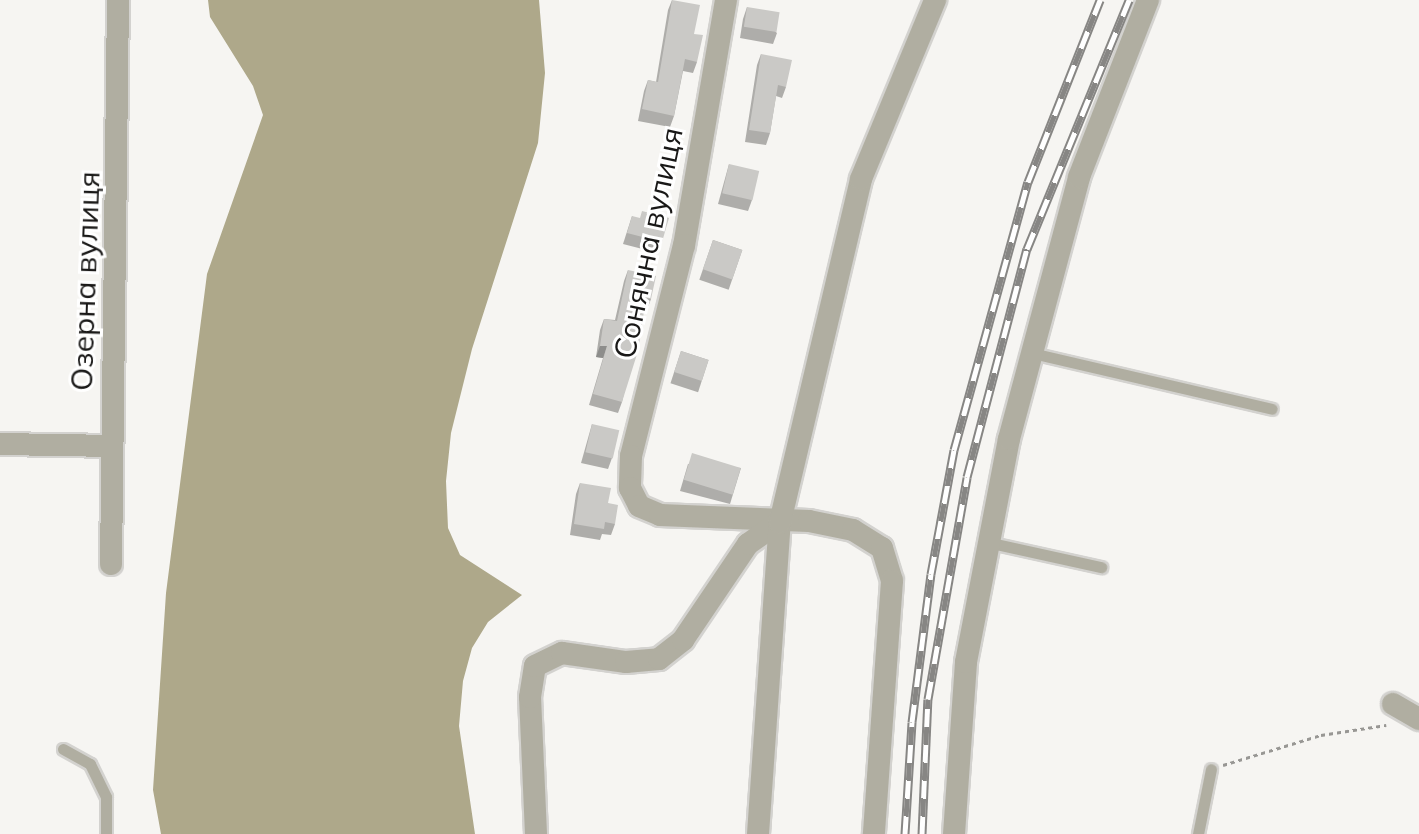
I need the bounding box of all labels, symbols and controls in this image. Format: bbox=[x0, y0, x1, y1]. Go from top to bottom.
street label: Сонячна вулиця bbox=[606, 124, 690, 362]
street label: Озерна вулиця bbox=[63, 171, 107, 391]

